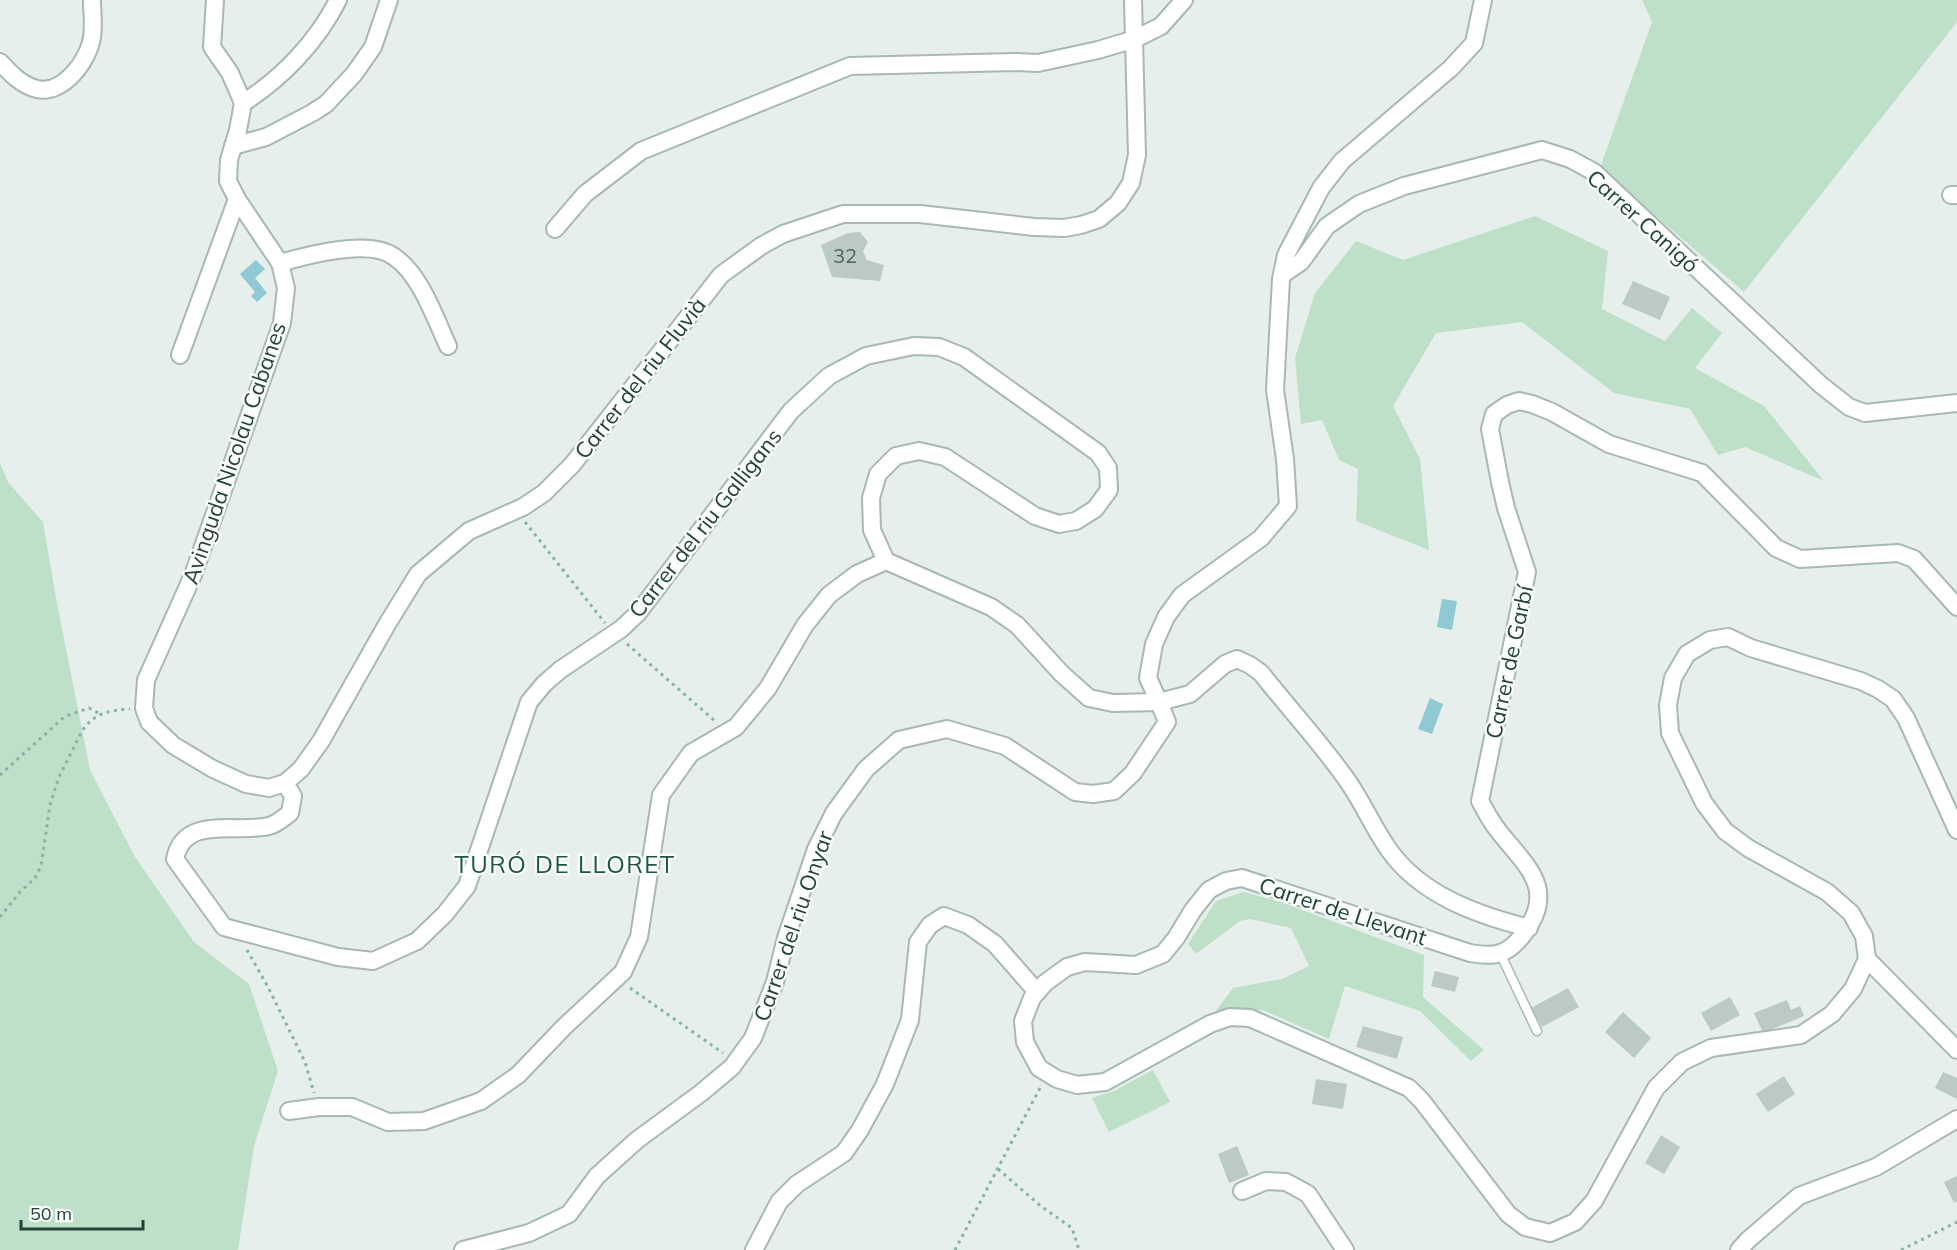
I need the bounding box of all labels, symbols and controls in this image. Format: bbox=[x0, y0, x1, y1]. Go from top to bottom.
street label: Carrer Canigó bbox=[1581, 163, 1705, 279]
house number: 32 bbox=[833, 243, 857, 268]
street label: Carrer del riu Fluvià bbox=[568, 292, 712, 464]
street label: Avinguda Nicolau Cabanes bbox=[176, 318, 292, 588]
street label: Carrer del riu Galligans bbox=[622, 423, 788, 623]
street label: Carrer de Garbí bbox=[1479, 581, 1539, 741]
street label: Carrer del riu Onyar bbox=[747, 827, 839, 1025]
district label: TURÓ DE LLORET bbox=[454, 849, 676, 879]
street label: Carrer de Llevant bbox=[1256, 871, 1431, 951]
scale bar bbox=[21, 1193, 142, 1231]
text: 50 m bbox=[30, 1202, 72, 1225]

